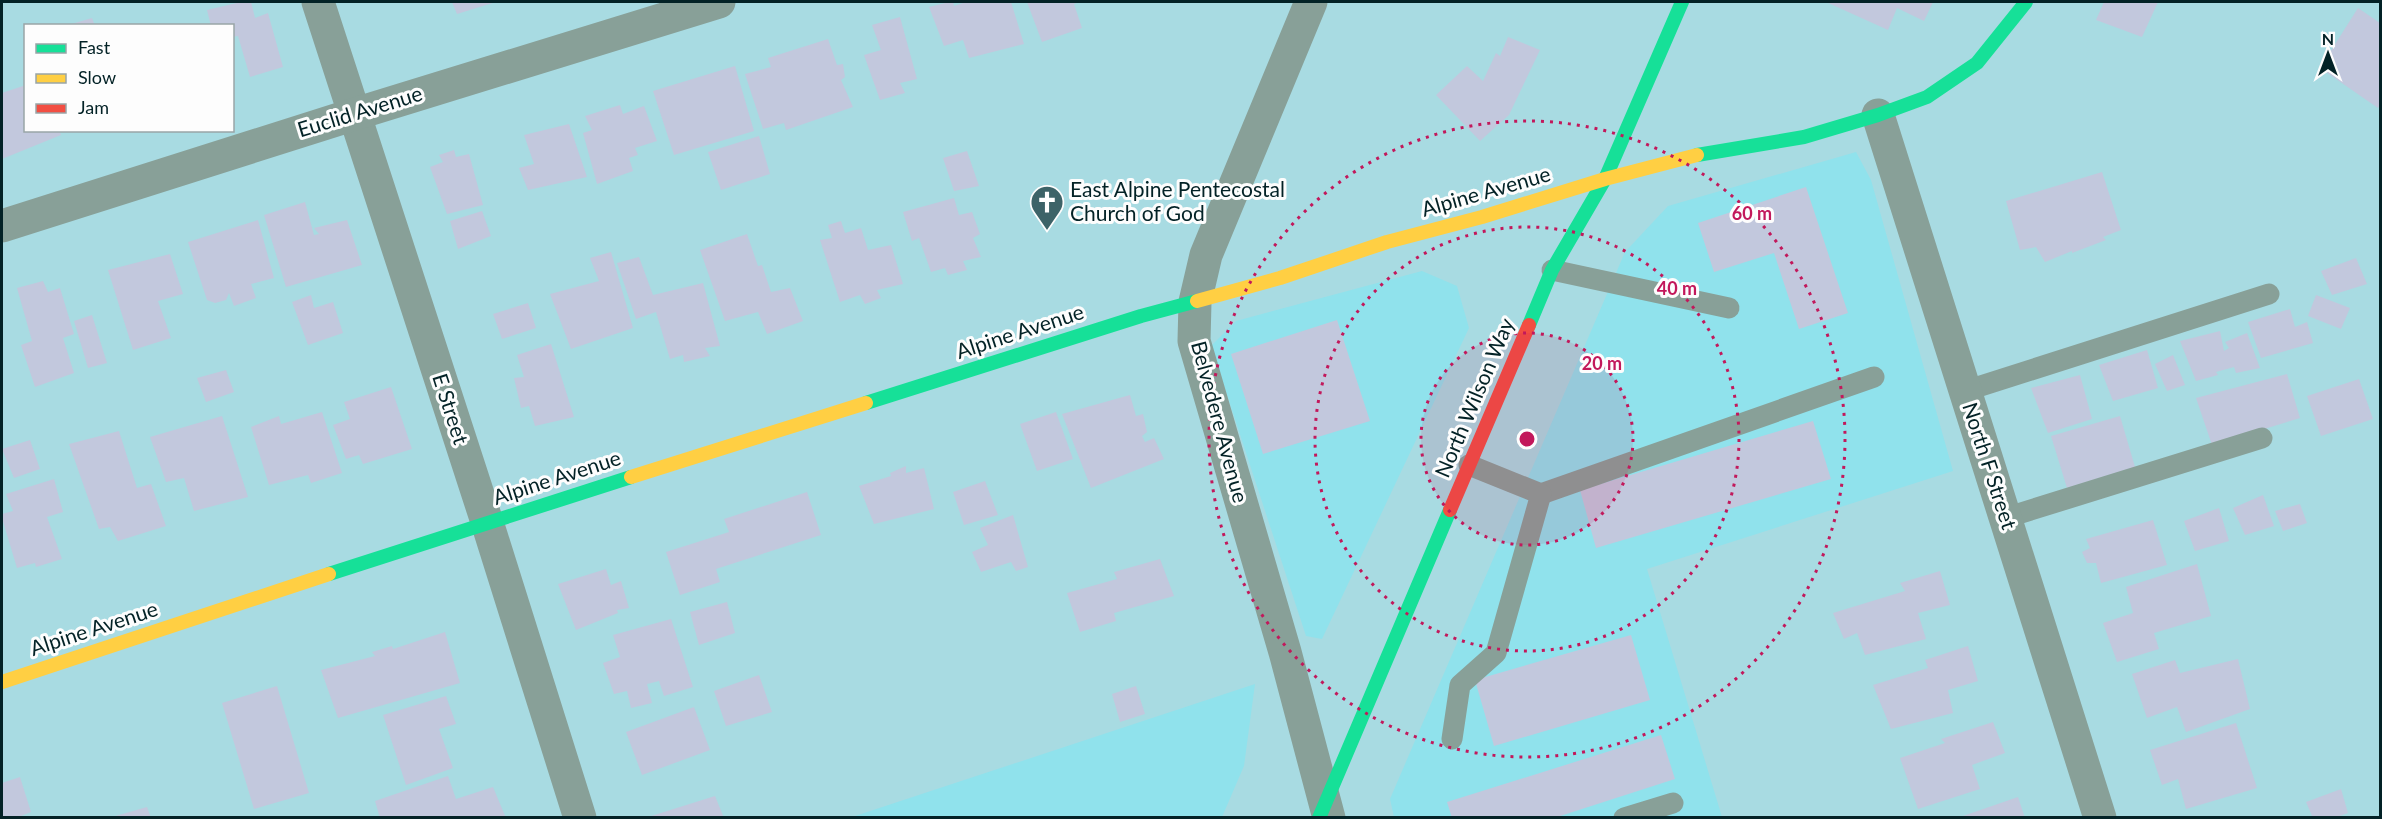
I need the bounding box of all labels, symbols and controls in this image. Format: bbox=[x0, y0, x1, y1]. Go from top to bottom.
legend bbox=[24, 24, 234, 132]
north arrow bbox=[2298, 24, 2358, 84]
text: N bbox=[2322, 29, 2334, 48]
text: Fast bbox=[78, 36, 111, 58]
text: Slow bbox=[78, 66, 116, 88]
street label: Euclid Avenue bbox=[294, 80, 425, 141]
text: Jam bbox=[78, 96, 109, 118]
street label: Alpine Avenue bbox=[1418, 160, 1553, 221]
place label: East Alpine Pentecostal Church of God bbox=[1070, 176, 1285, 225]
church icon: East Alpine Pentecostal Church of God bbox=[1029, 184, 1065, 231]
text: 60 m bbox=[1732, 202, 1772, 224]
text: 40 m bbox=[1657, 277, 1697, 299]
street label: Alpine Avenue bbox=[952, 298, 1087, 363]
street label: North Wilson Way bbox=[1429, 314, 1519, 481]
street label: Belvedere Avenue bbox=[1187, 338, 1254, 505]
text: 20 m bbox=[1582, 352, 1622, 374]
street label: E Street bbox=[428, 370, 475, 447]
street label: North F Street bbox=[1958, 399, 2023, 533]
centre of rings bbox=[1517, 429, 1537, 449]
street label: Alpine Avenue bbox=[489, 444, 624, 509]
street label: Alpine Avenue bbox=[26, 595, 161, 660]

